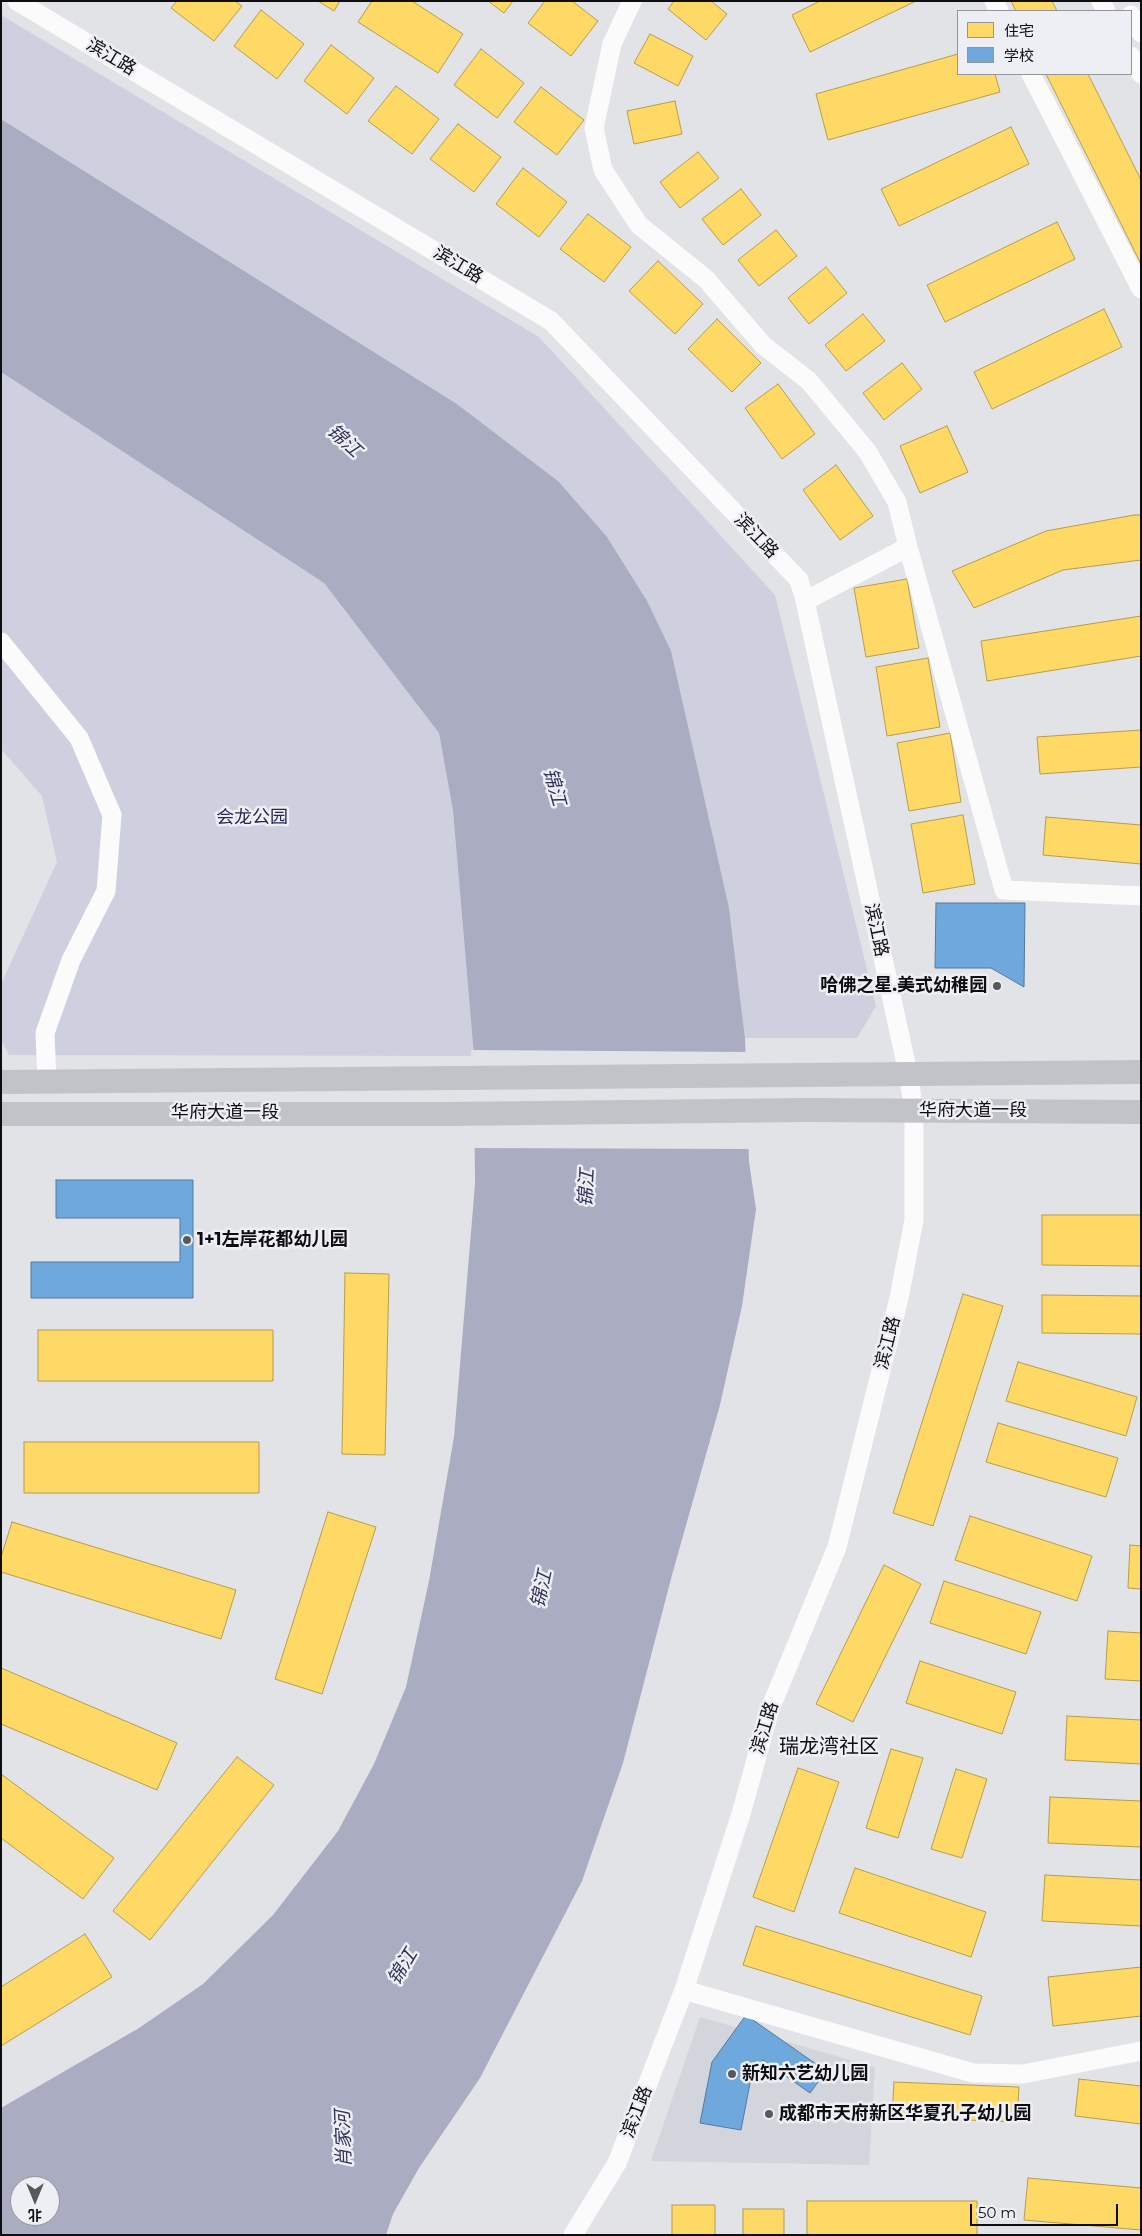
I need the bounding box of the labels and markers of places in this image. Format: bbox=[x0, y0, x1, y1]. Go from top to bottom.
place label: 哈佛之星.美式幼稚园 bbox=[820, 975, 987, 997]
marker: 哈佛之星.美式幼稚园 bbox=[991, 980, 1003, 992]
place label: 1+1左岸花都幼儿园 bbox=[197, 1229, 348, 1251]
marker: 1+1左岸花都幼儿园 bbox=[181, 1234, 193, 1246]
place label: 新知六艺幼儿园 bbox=[742, 2063, 868, 2085]
marker: 新知六艺幼儿园 bbox=[726, 2068, 738, 2080]
place label: 成都市天府新区华夏孔子幼儿园 bbox=[779, 2103, 1031, 2125]
marker: 成都市天府新区华夏孔子幼儿园 bbox=[763, 2108, 775, 2120]

